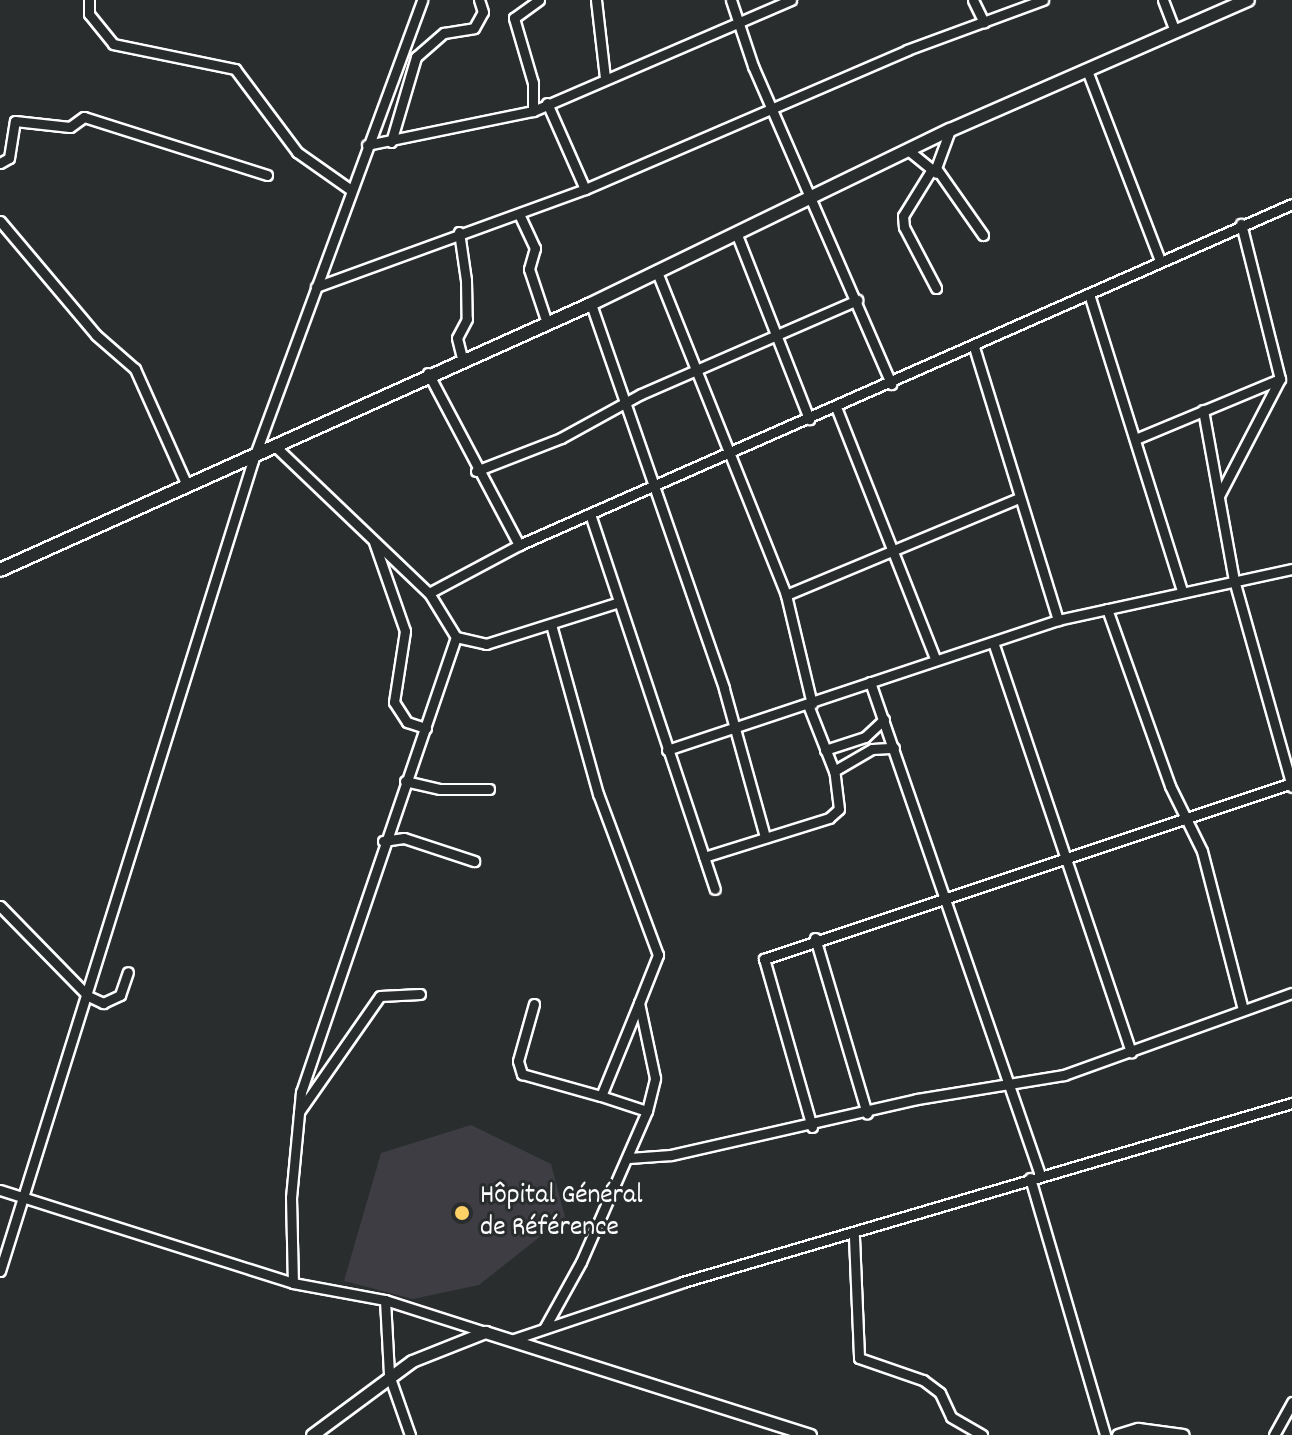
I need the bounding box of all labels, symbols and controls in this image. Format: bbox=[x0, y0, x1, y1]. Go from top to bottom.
place label: Hôpital Général de Référence bbox=[480, 1180, 643, 1246]
marker: Hôpital Général de Référence bbox=[451, 1202, 473, 1224]

